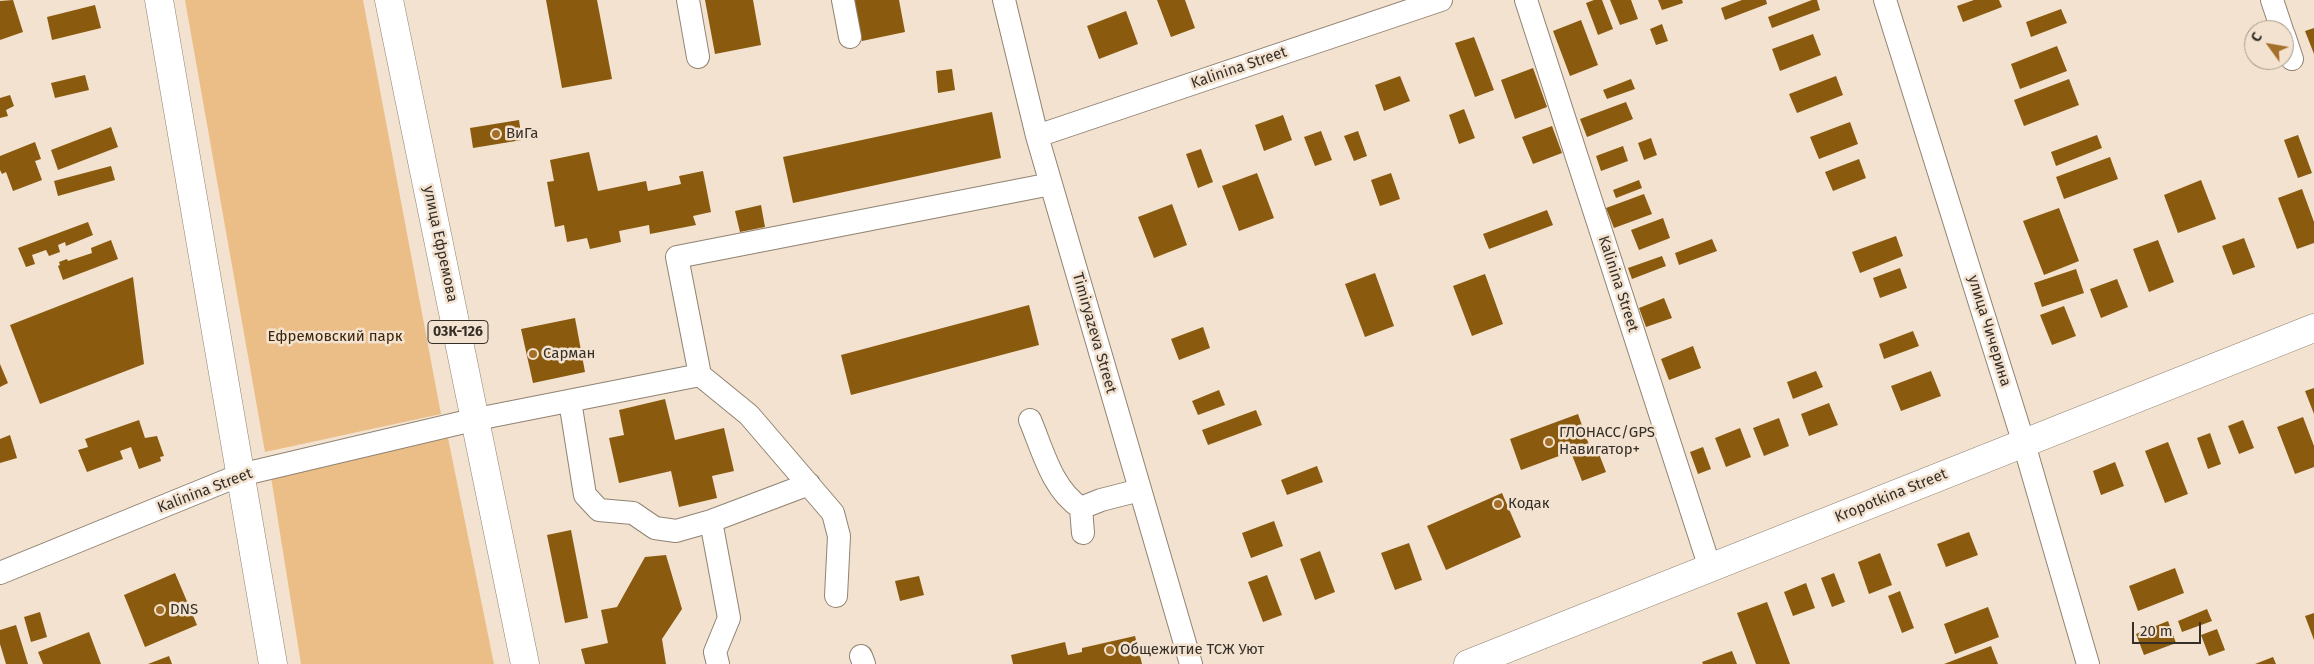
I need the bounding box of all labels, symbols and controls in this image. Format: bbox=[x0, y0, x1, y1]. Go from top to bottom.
north arrow bbox=[2244, 20, 2294, 70]
text: С bbox=[2247, 29, 2266, 45]
street label: Kalinina Street bbox=[1189, 43, 1289, 93]
place label: ВиГа bbox=[506, 125, 538, 143]
marker: ВиГа bbox=[490, 128, 502, 140]
street label: улица Ефремова bbox=[419, 184, 461, 304]
street label: Kalinina Street bbox=[1594, 234, 1642, 334]
street label: Timiryazeva Street bbox=[1068, 271, 1120, 395]
street label: улица Чичерина bbox=[1964, 273, 2014, 389]
road number: 03К-126 bbox=[428, 321, 488, 344]
park label: Ефремовский парк bbox=[268, 328, 402, 346]
place label: Сарман bbox=[543, 345, 595, 363]
marker: Сарман bbox=[527, 348, 539, 360]
place label: ГЛОНАСС/GPS Навигатор+ bbox=[1559, 424, 1655, 459]
marker: ГЛОНАСС/GPS Навигатор+ bbox=[1543, 436, 1555, 448]
street label: Kalinina Street bbox=[155, 465, 255, 517]
street label: Kropotkina Street bbox=[1832, 465, 1950, 527]
place label: Кодак bbox=[1508, 495, 1550, 513]
marker: Кодак bbox=[1492, 498, 1504, 510]
place label: DNS bbox=[170, 601, 198, 619]
marker: DNS bbox=[154, 604, 166, 616]
scale bar bbox=[2134, 612, 2203, 644]
text: 20 m bbox=[2140, 622, 2173, 640]
place label: Общежитие ТСЖ Уют bbox=[1120, 641, 1264, 659]
marker: Общежитие ТСЖ Уют bbox=[1104, 644, 1116, 656]

